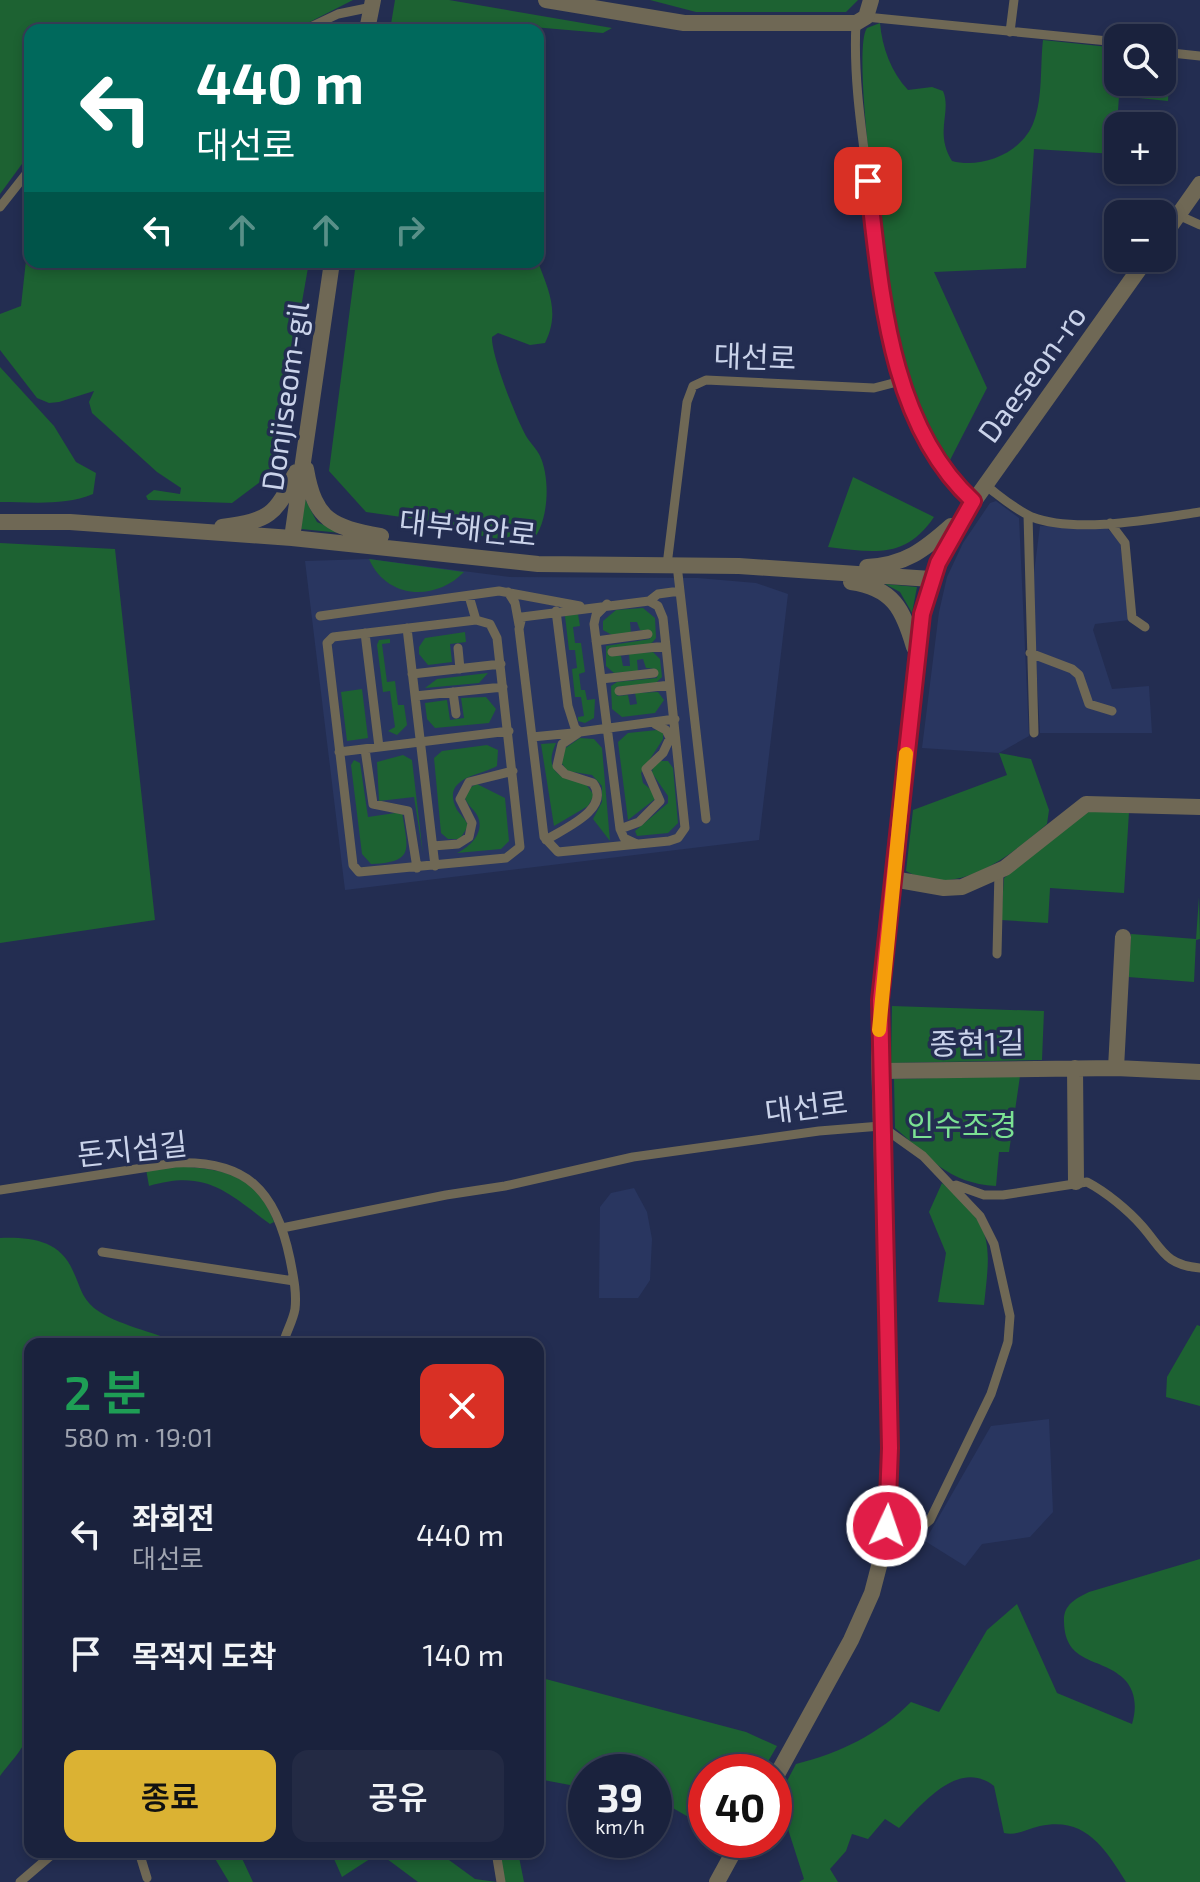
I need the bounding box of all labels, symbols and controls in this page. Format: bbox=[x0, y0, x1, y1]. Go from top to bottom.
map controls bbox=[1104, 24, 1176, 272]
button: search bbox=[1104, 24, 1176, 96]
text: 440 m bbox=[196, 48, 364, 115]
icon: left bbox=[64, 56, 168, 160]
button: + bbox=[1104, 112, 1176, 184]
text: 대선로 bbox=[196, 122, 295, 165]
pin bbox=[834, 147, 902, 215]
icon: arrive bbox=[846, 159, 890, 203]
button: − bbox=[1104, 200, 1176, 272]
icon: left bbox=[136, 208, 180, 252]
icon: ahead bbox=[220, 208, 264, 252]
icon: ahead bbox=[304, 208, 348, 252]
icon: right bbox=[388, 208, 432, 252]
street label: Daeseon-ro bbox=[969, 298, 1093, 448]
street label: Donjiseom-gil bbox=[253, 299, 315, 493]
street label: 대선로 bbox=[713, 337, 797, 375]
street label: 대부해안로 bbox=[397, 502, 539, 552]
street label: 종현1길 bbox=[929, 1023, 1025, 1061]
street label: 대선로 bbox=[763, 1083, 849, 1129]
park label: 인수조경 bbox=[907, 1106, 1017, 1142]
street label: 돈지섬길 bbox=[75, 1124, 189, 1172]
text: 2 분 bbox=[64, 1362, 146, 1420]
button: close bbox=[420, 1364, 504, 1448]
text: 580 m · 19:01 bbox=[64, 1421, 213, 1452]
position arrow bbox=[845, 1484, 929, 1568]
text: 좌회전 bbox=[132, 1499, 215, 1535]
icon: left bbox=[64, 1512, 108, 1556]
text: 440 m bbox=[416, 1516, 504, 1552]
text: 대선로 bbox=[132, 1542, 204, 1573]
icon: arrive bbox=[64, 1632, 108, 1676]
text: 140 m bbox=[423, 1636, 504, 1672]
text: 목적지 도착 bbox=[132, 1637, 276, 1673]
button: 종료 bbox=[64, 1750, 276, 1842]
button: 공유 bbox=[292, 1750, 504, 1842]
speed limit sign: 40 bbox=[688, 1754, 792, 1858]
text: 39 bbox=[597, 1772, 643, 1820]
text: km/h bbox=[595, 1814, 645, 1838]

